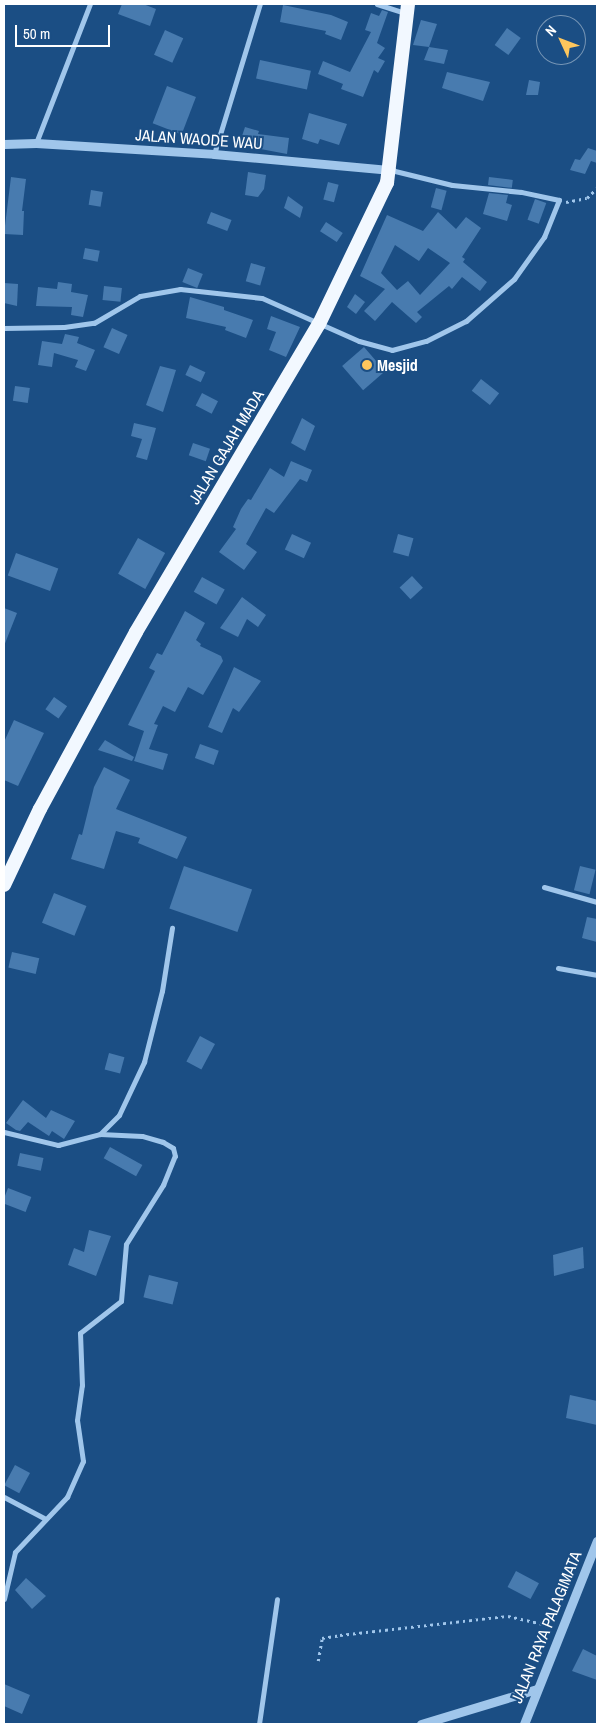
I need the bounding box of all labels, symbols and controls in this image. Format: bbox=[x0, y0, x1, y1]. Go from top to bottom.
scale bar bbox=[18, 15, 112, 47]
north arrow bbox=[536, 15, 586, 65]
text: N bbox=[541, 21, 560, 40]
text: 50 m bbox=[23, 23, 50, 44]
street label: JALAN WAODE WAU bbox=[135, 125, 263, 153]
place label: Mesjid bbox=[377, 355, 418, 375]
marker: Mesjid bbox=[361, 359, 373, 371]
street label: JALAN GAJAH MADA bbox=[184, 386, 268, 508]
street label: JALAN RAYA PALAGIMATA bbox=[507, 1548, 585, 1706]

